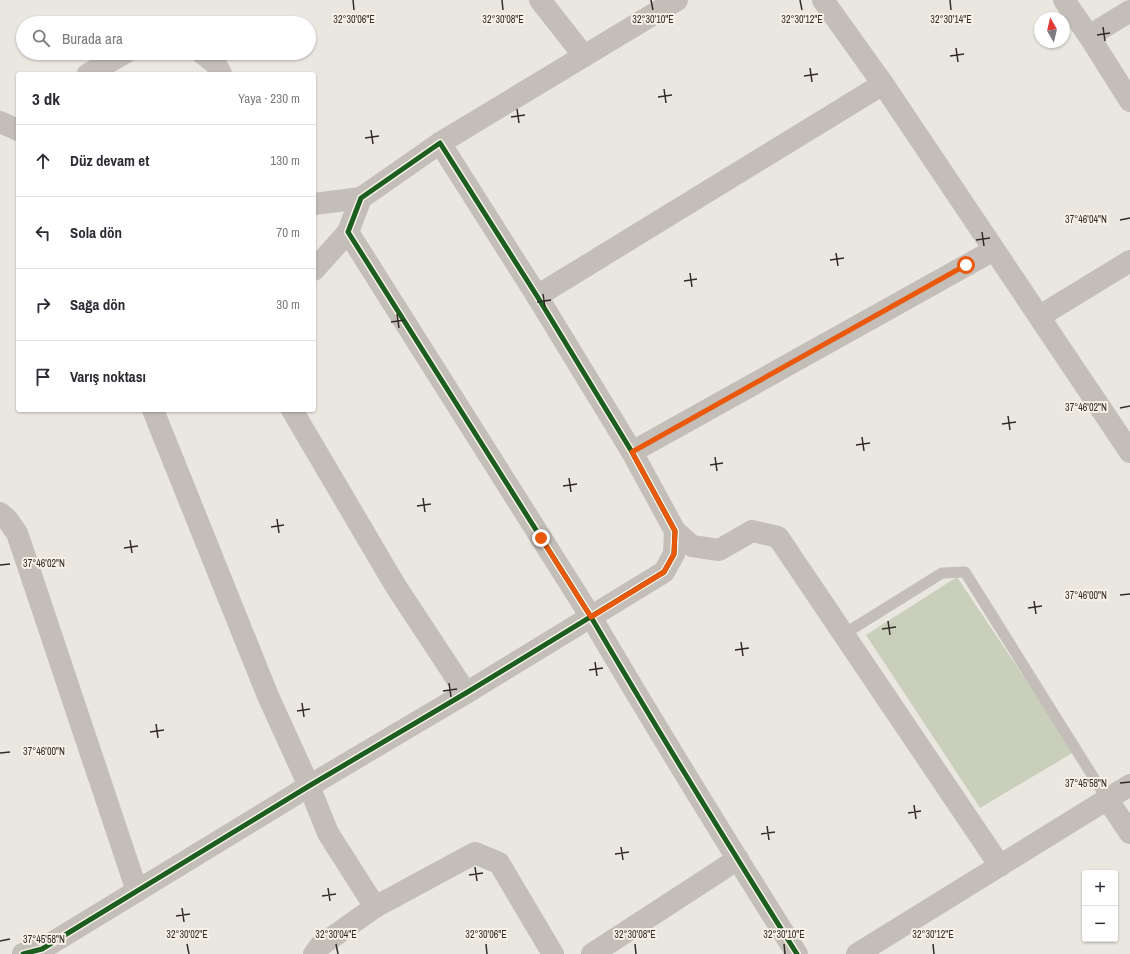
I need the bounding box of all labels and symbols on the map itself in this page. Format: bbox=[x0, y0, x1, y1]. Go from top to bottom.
north arrow bbox=[1034, 12, 1070, 48]
text: 32°30'06"E bbox=[333, 13, 375, 26]
text: 32°30'08"E bbox=[482, 13, 524, 26]
text: 32°30'10"E bbox=[632, 13, 674, 26]
text: 32°30'12"E bbox=[781, 13, 823, 26]
text: 32°30'14"E bbox=[930, 13, 972, 26]
text: 37°46'04"N bbox=[1065, 213, 1107, 226]
route start bbox=[957, 256, 975, 274]
text: 37°46'02"N bbox=[1065, 401, 1107, 414]
route end bbox=[532, 529, 550, 547]
text: 37°46'02"N bbox=[23, 557, 65, 570]
text: 37°46'00"N bbox=[1065, 589, 1107, 602]
text: 37°46'00"N bbox=[23, 745, 65, 758]
text: 37°45'58"N bbox=[1065, 777, 1107, 790]
text: 32°30'02"E bbox=[166, 928, 208, 941]
text: 32°30'04"E bbox=[315, 928, 357, 941]
text: 32°30'06"E bbox=[465, 928, 507, 941]
text: 32°30'08"E bbox=[614, 928, 656, 941]
text: 32°30'10"E bbox=[763, 928, 805, 941]
text: 32°30'12"E bbox=[912, 928, 954, 941]
text: 37°45'58"N bbox=[23, 933, 65, 946]

